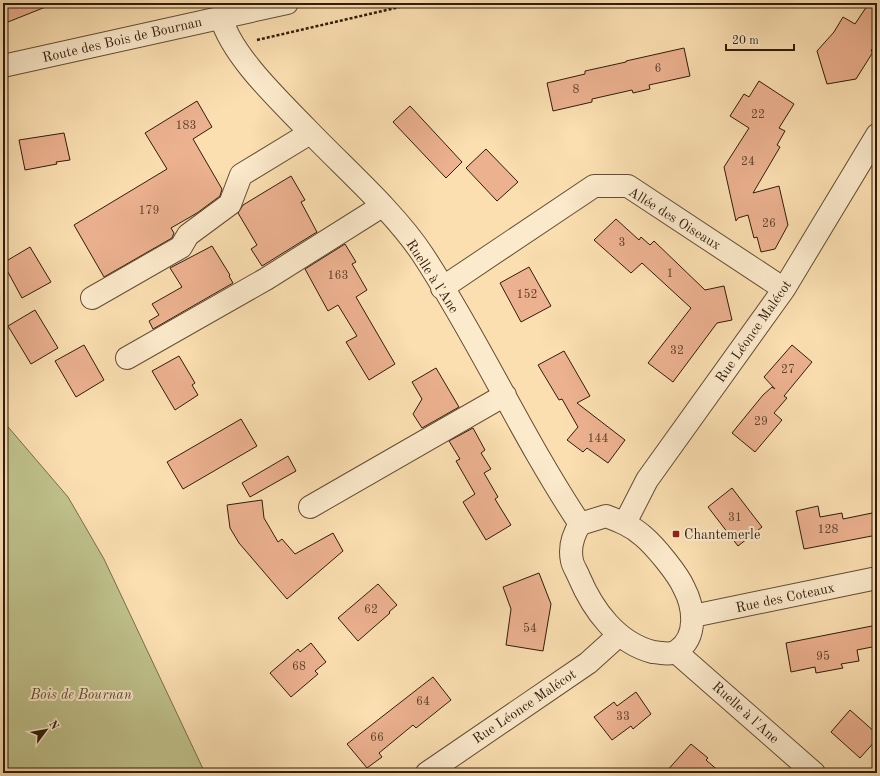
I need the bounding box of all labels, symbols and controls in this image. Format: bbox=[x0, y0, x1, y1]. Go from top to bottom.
street label: Route des Bois de Bournan bbox=[41, 15, 204, 65]
scale bar bbox=[726, 26, 794, 52]
text: 20 m bbox=[732, 35, 759, 47]
house number: 6 bbox=[655, 63, 662, 75]
house number: 8 bbox=[573, 84, 580, 96]
house number: 22 bbox=[751, 109, 765, 121]
house number: 183 bbox=[176, 120, 196, 132]
house number: 24 bbox=[741, 156, 755, 168]
street label: Allée des Oiseaux bbox=[626, 185, 723, 253]
house number: 179 bbox=[139, 205, 159, 217]
house number: 26 bbox=[762, 218, 776, 230]
street label: Ruelle à l'Ane bbox=[403, 237, 461, 316]
house number: 3 bbox=[619, 237, 625, 249]
house number: 1 bbox=[667, 268, 673, 280]
house number: 163 bbox=[328, 270, 348, 282]
street label: Rue Léonce Malécot bbox=[713, 278, 794, 385]
house number: 152 bbox=[517, 288, 537, 301]
house number: 32 bbox=[670, 345, 684, 357]
house number: 27 bbox=[781, 364, 795, 376]
house number: 29 bbox=[754, 416, 768, 428]
house number: 144 bbox=[588, 433, 608, 445]
house number: 31 bbox=[728, 512, 742, 524]
house number: 128 bbox=[818, 524, 838, 536]
place label: Chantemerle bbox=[684, 528, 760, 542]
marker: Chantemerle bbox=[671, 529, 681, 539]
street label: Rue des Coteaux bbox=[734, 581, 836, 615]
house number: 62 bbox=[364, 604, 378, 616]
house number: 54 bbox=[523, 622, 537, 635]
house number: 95 bbox=[816, 650, 830, 663]
house number: 68 bbox=[292, 661, 306, 673]
street label: Rue Léonce Malécot bbox=[470, 667, 579, 747]
street label: Ruelle à l'Ane bbox=[709, 679, 781, 746]
park label: Bois de Bournan bbox=[29, 688, 132, 702]
house number: 64 bbox=[416, 696, 430, 708]
north arrow bbox=[26, 710, 66, 750]
house number: 33 bbox=[616, 711, 630, 723]
text: N bbox=[46, 719, 60, 732]
house number: 66 bbox=[370, 732, 384, 744]

